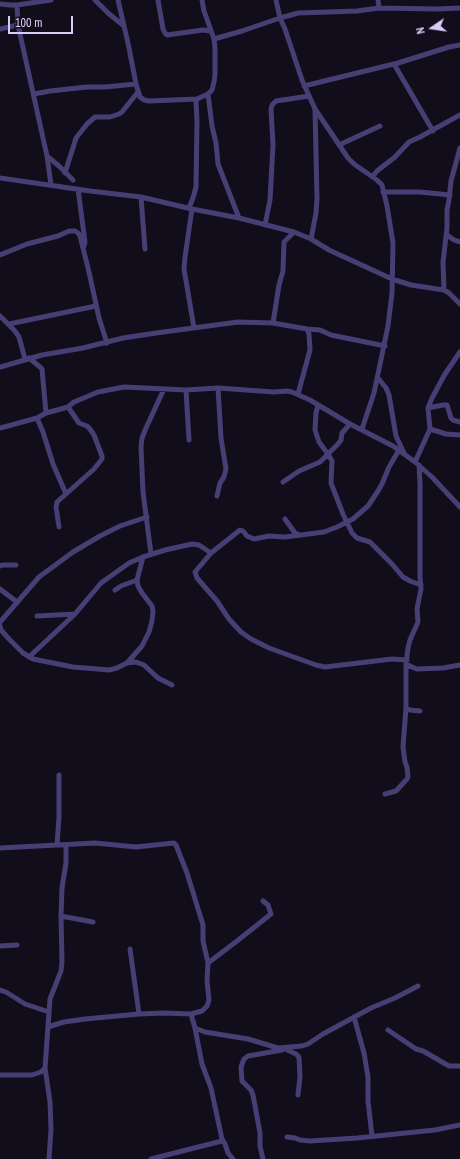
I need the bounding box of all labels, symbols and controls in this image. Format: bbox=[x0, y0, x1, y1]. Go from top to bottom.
scale bar bbox=[10, 8, 75, 34]
north arrow bbox=[412, 8, 452, 48]
text: 100 m bbox=[15, 15, 42, 31]
text: N bbox=[413, 26, 428, 35]

